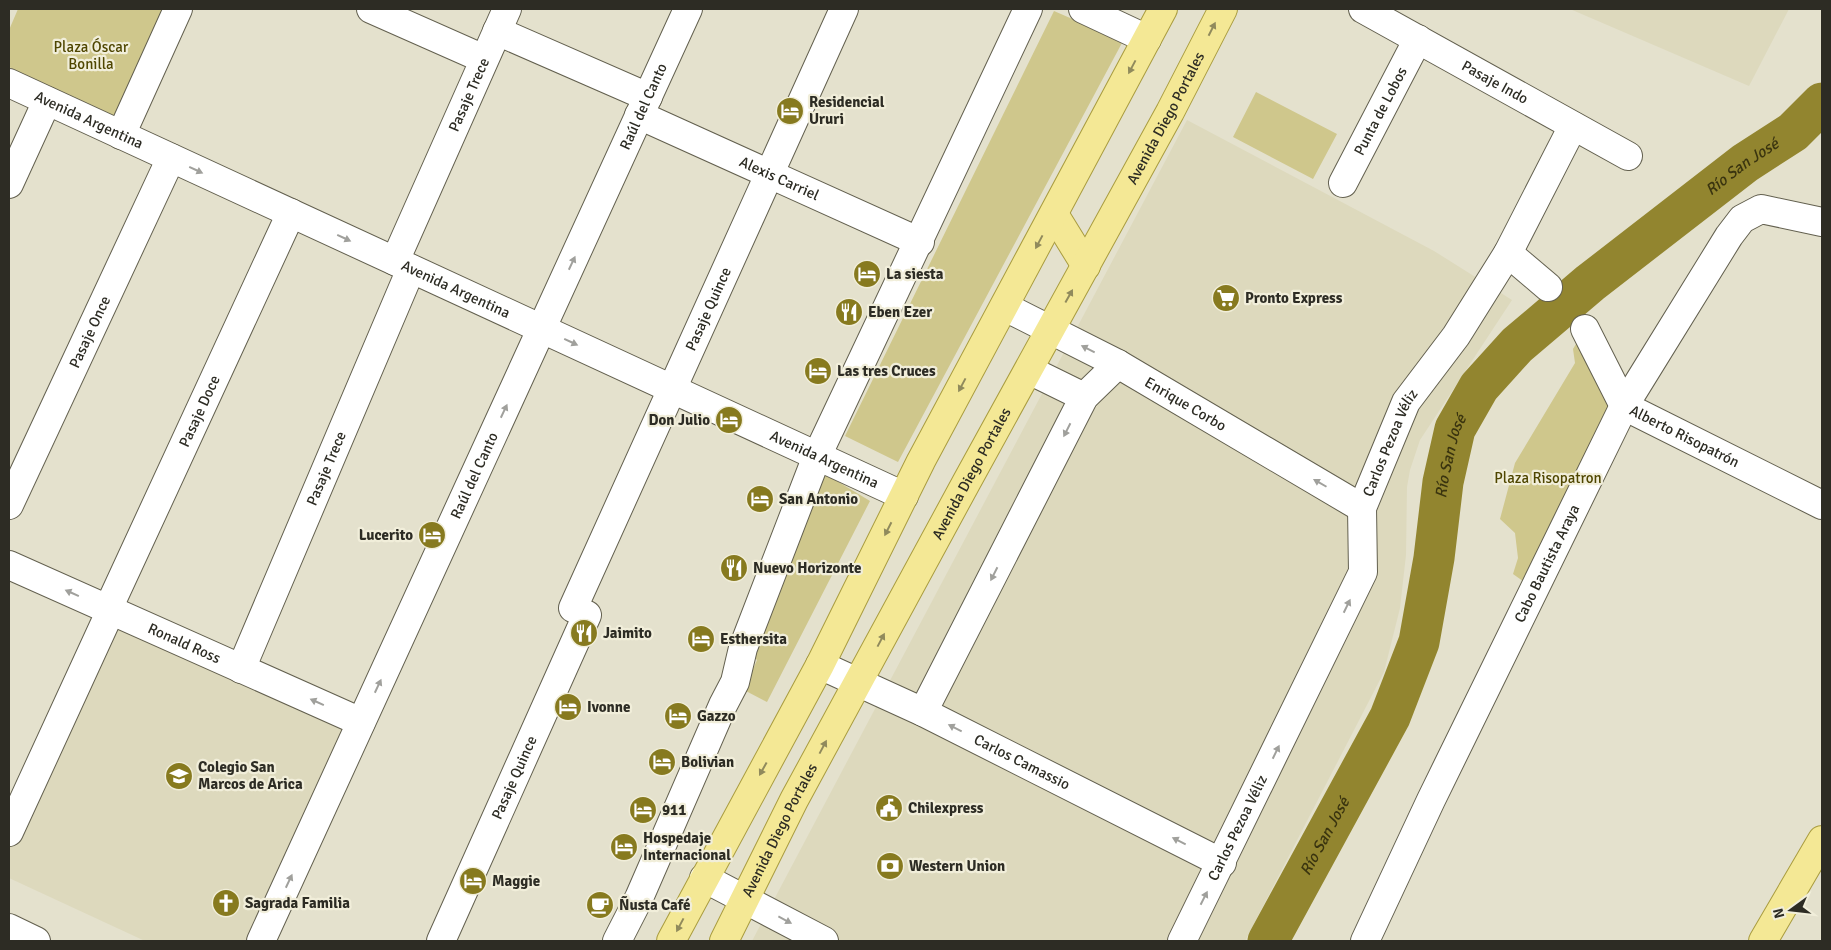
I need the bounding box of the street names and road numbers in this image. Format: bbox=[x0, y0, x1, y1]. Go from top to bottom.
street label: Avenida Diego Portales bbox=[1123, 49, 1209, 188]
street label: Pasaje Trece bbox=[445, 55, 493, 134]
street label: Pasaje Indo bbox=[1459, 57, 1532, 108]
street label: Raúl del Canto bbox=[616, 60, 671, 153]
street label: Punta de Lobos bbox=[1350, 63, 1411, 158]
street label: Avenida Argentina bbox=[32, 87, 146, 153]
street label: Alexis Carriel bbox=[737, 153, 822, 204]
street label: Avenida Argentina bbox=[399, 256, 513, 322]
street label: Pasaje Quince bbox=[682, 264, 735, 354]
street label: Pasaje Once bbox=[65, 293, 114, 371]
street label: Pasaje Doce bbox=[175, 372, 224, 450]
street label: Enrique Corbo bbox=[1142, 373, 1230, 435]
street label: Carlos Pezoa Véliz bbox=[1359, 385, 1422, 499]
street label: Alberto Risopatrón bbox=[1627, 401, 1742, 471]
street label: Avenida Diego Portales bbox=[928, 404, 1015, 543]
street label: Avenida Argentina bbox=[767, 426, 882, 492]
street label: Pasaje Trece bbox=[303, 429, 350, 508]
street label: Raúl del Canto bbox=[447, 429, 502, 522]
street label: Cabo Bautista Araya bbox=[1510, 502, 1583, 625]
street label: Ronald Ross bbox=[145, 619, 224, 667]
street label: Carlos Camassio bbox=[971, 730, 1073, 794]
street label: Pasaje Quince bbox=[488, 733, 541, 822]
street label: Avenida Diego Portales bbox=[738, 760, 821, 900]
street label: Carlos Pezoa Véliz bbox=[1204, 772, 1271, 884]

